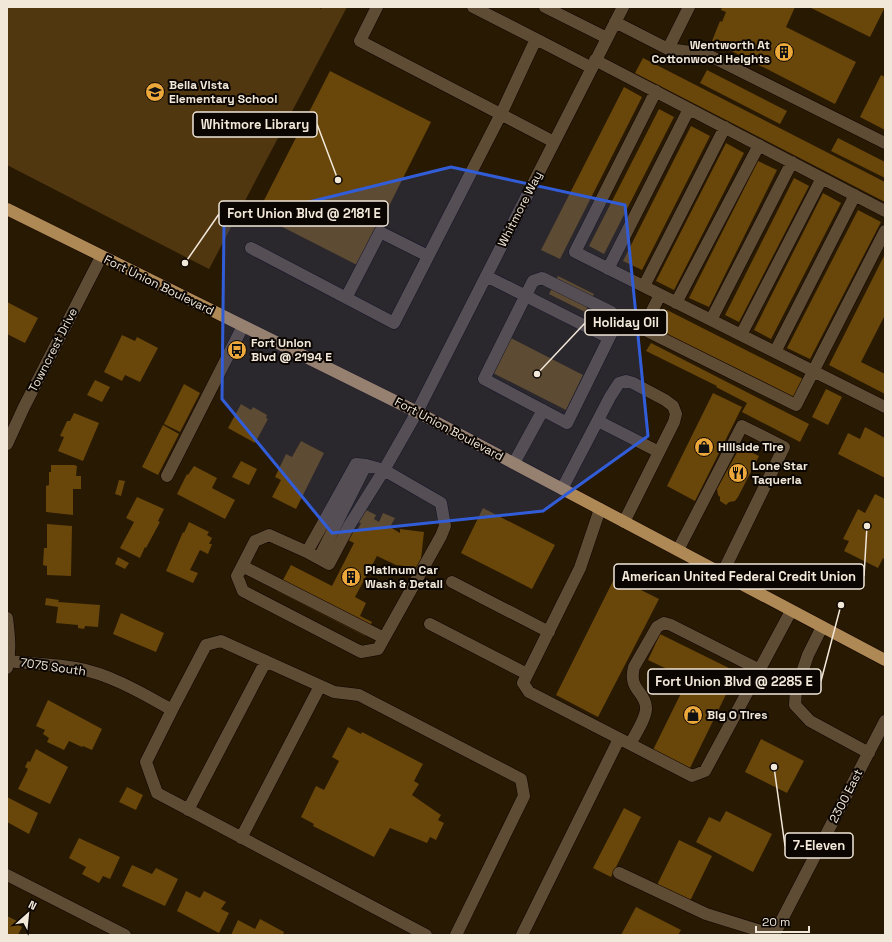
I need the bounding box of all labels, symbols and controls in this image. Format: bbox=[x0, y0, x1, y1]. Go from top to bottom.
place label: Wentworth At Cottonwood Heights bbox=[651, 37, 770, 67]
building icon: Wentworth At Cottonwood Heights bbox=[773, 41, 795, 63]
place label: Bella Vista Elementary School bbox=[169, 77, 277, 107]
school or university icon: Bella Vista Elementary School bbox=[144, 81, 166, 103]
callout: Whitmore Library bbox=[193, 112, 317, 137]
text: Whitmore Library bbox=[201, 116, 309, 133]
street label: Whitmore Way bbox=[494, 168, 546, 250]
callout: Fort Union Blvd @ 2181 E bbox=[219, 201, 388, 226]
text: Fort Union Blvd @ 2181 E bbox=[227, 205, 381, 222]
street label: Fort Union Boulevard bbox=[101, 251, 217, 319]
street label: Towncrest Drive bbox=[25, 305, 81, 395]
callout: Holiday Oil bbox=[585, 310, 667, 335]
text: Holiday Oil bbox=[593, 314, 659, 331]
place label: Fort Union Blvd @ 2194 E bbox=[251, 335, 332, 365]
bus stop icon: Fort Union Blvd @ 2194 E bbox=[226, 339, 248, 361]
street label: Fort Union Boulevard bbox=[392, 394, 506, 464]
shop icon: Hillside Tire bbox=[693, 436, 715, 458]
place label: Hillside Tire bbox=[718, 439, 784, 455]
place label: Lone Star Taqueria bbox=[752, 458, 808, 488]
restaurant icon: Lone Star Taqueria bbox=[727, 462, 749, 484]
place label: Platinum Car Wash & Detail bbox=[365, 562, 443, 592]
callout: American United Federal Credit Union bbox=[614, 564, 864, 589]
building icon: Platinum Car Wash & Detail bbox=[340, 566, 362, 588]
text: American United Federal Credit Union bbox=[622, 568, 856, 585]
street label: 7075 South bbox=[19, 654, 87, 680]
callout: Fort Union Blvd @ 2285 E bbox=[648, 669, 821, 694]
text: Fort Union Blvd @ 2285 E bbox=[655, 673, 813, 690]
shop icon: Big O Tires bbox=[682, 704, 704, 726]
place label: Big O Tires bbox=[707, 707, 768, 723]
street label: 2300 East bbox=[826, 766, 866, 826]
callout: 7-Eleven bbox=[785, 833, 853, 858]
text: 7-Eleven bbox=[793, 837, 845, 854]
north arrow bbox=[8, 894, 48, 934]
text: N bbox=[26, 897, 39, 913]
scale bar bbox=[756, 908, 809, 934]
text: 20 m bbox=[762, 914, 790, 930]

